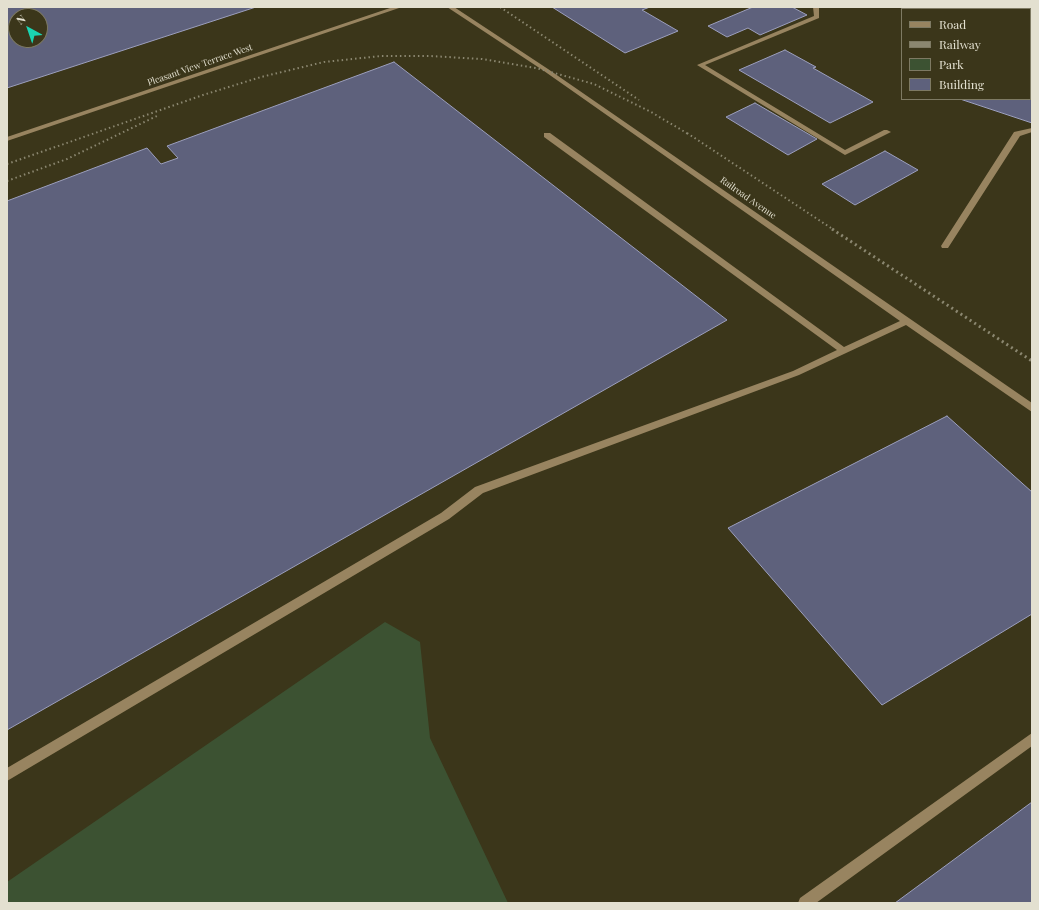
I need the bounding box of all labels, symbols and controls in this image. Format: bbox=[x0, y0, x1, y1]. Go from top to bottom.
north arrow bbox=[8, 8, 48, 48]
legend bbox=[901, 8, 1031, 100]
text: N bbox=[13, 11, 28, 27]
text: Road bbox=[939, 16, 966, 32]
text: Railway bbox=[939, 36, 981, 52]
street label: Pleasant View Terrace West bbox=[146, 42, 254, 88]
text: Park bbox=[939, 56, 964, 72]
text: Building bbox=[939, 76, 984, 92]
street label: Railroad Avenue bbox=[718, 175, 778, 221]

